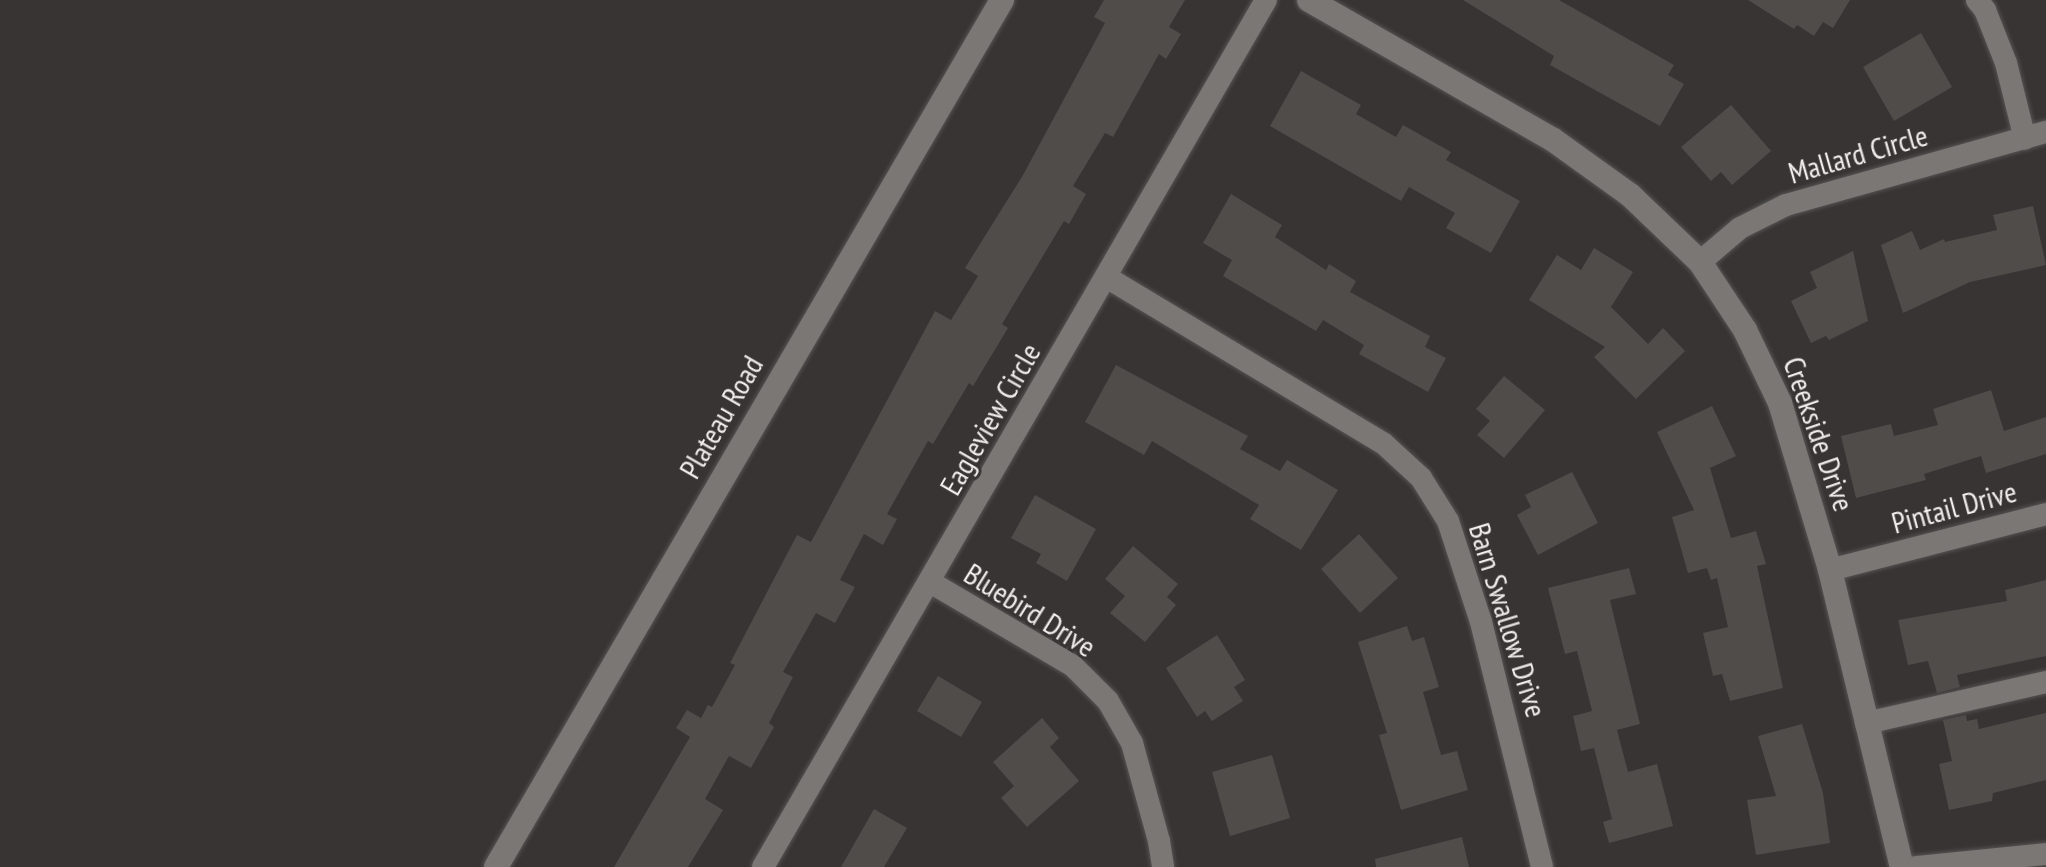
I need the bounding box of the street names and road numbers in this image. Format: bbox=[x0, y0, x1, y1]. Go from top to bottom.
street label: Mallard Circle bbox=[1784, 117, 1932, 191]
street label: Eagleview Circle bbox=[932, 337, 1048, 501]
street label: Plateau Road bbox=[672, 349, 770, 485]
street label: Creekside Drive bbox=[1776, 352, 1862, 516]
street label: Pintail Drive bbox=[1888, 473, 2020, 541]
street label: Barn Swallow Drive bbox=[1461, 518, 1555, 722]
street label: Bluebird Drive bbox=[958, 555, 1102, 665]

